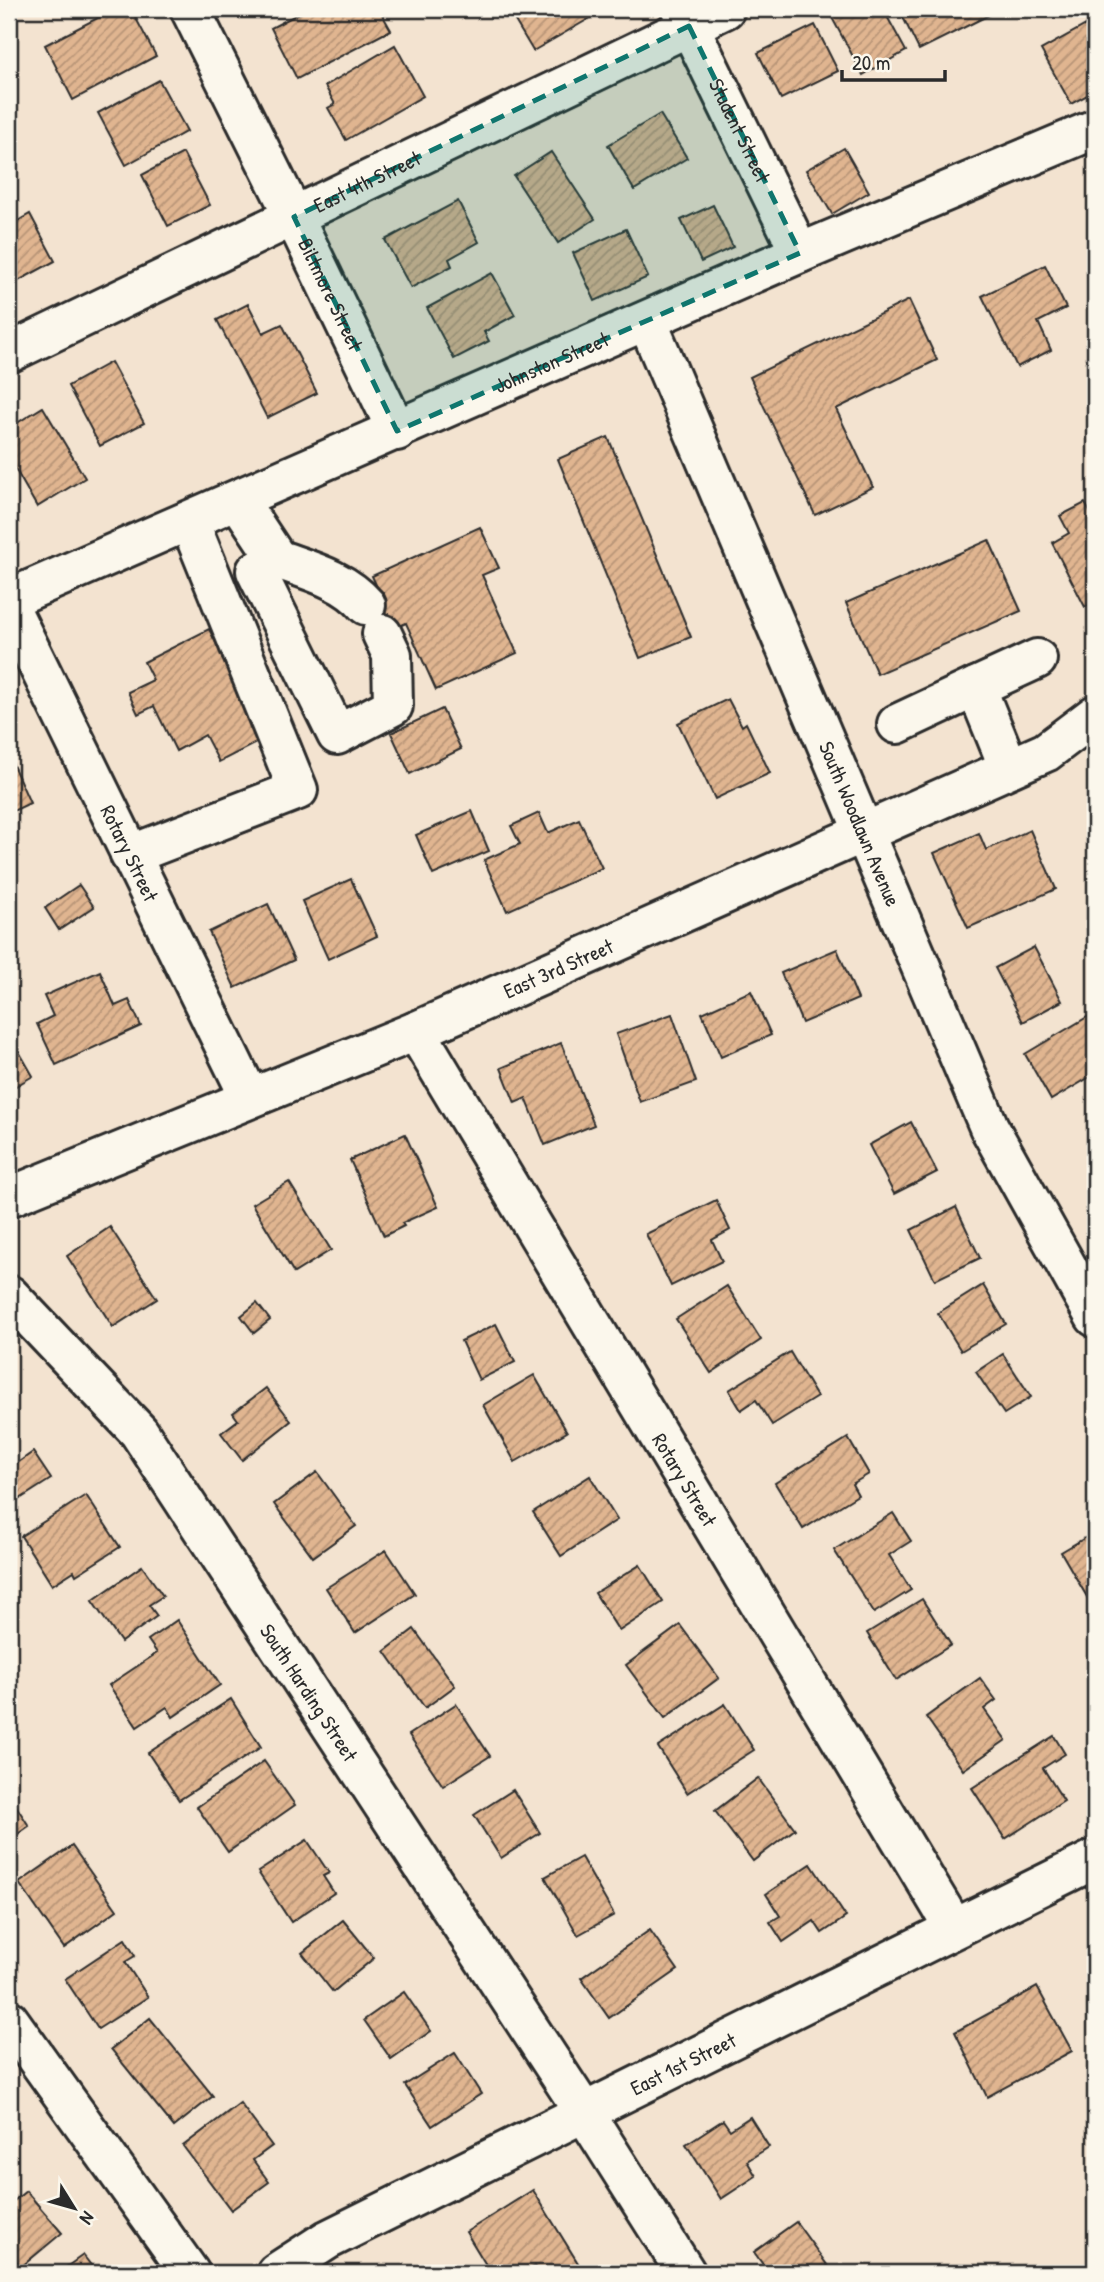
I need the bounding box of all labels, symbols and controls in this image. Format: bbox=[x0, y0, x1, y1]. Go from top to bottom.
scale bar bbox=[842, 38, 945, 82]
text: 20 m bbox=[852, 48, 890, 77]
street label: Student Street bbox=[703, 73, 778, 188]
street label: East 4th Street bbox=[309, 143, 426, 219]
street label: Biltmore Street bbox=[292, 233, 371, 356]
street label: Johnston Street bbox=[490, 324, 614, 399]
street label: South Woodlawn Avenue bbox=[812, 737, 908, 911]
street label: Rotary Street bbox=[94, 800, 166, 907]
street label: East 3rd Street bbox=[499, 931, 618, 1005]
street label: Rotary Street bbox=[646, 1427, 725, 1532]
street label: South Harding Street bbox=[254, 1618, 365, 1768]
street label: East 1st Street bbox=[625, 2025, 741, 2102]
north arrow bbox=[38, 2174, 108, 2244]
text: N bbox=[74, 2206, 101, 2230]

